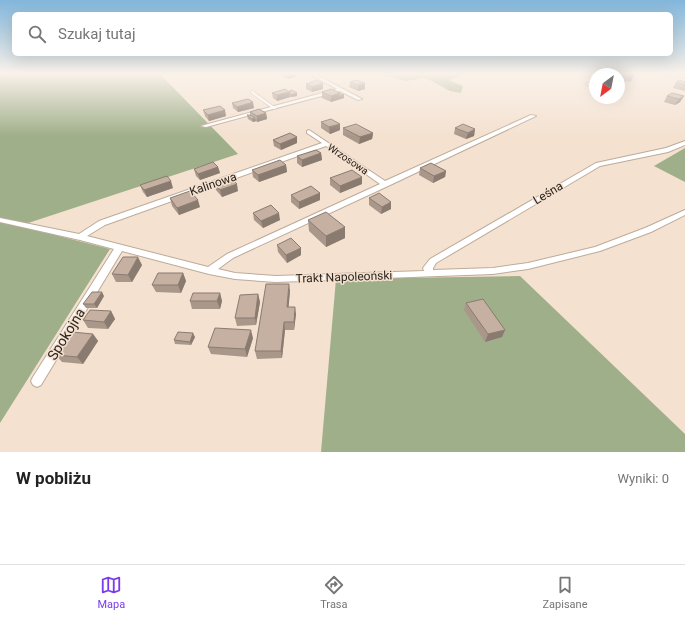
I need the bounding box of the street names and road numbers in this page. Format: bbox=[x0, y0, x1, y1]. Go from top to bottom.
street label: Wrzosowa bbox=[326, 141, 370, 177]
street label: Kalinowa bbox=[188, 169, 238, 199]
street label: Leśna bbox=[531, 179, 565, 207]
street label: Trakt Napoleoński bbox=[295, 268, 393, 286]
street label: Spokojna bbox=[44, 305, 88, 363]

